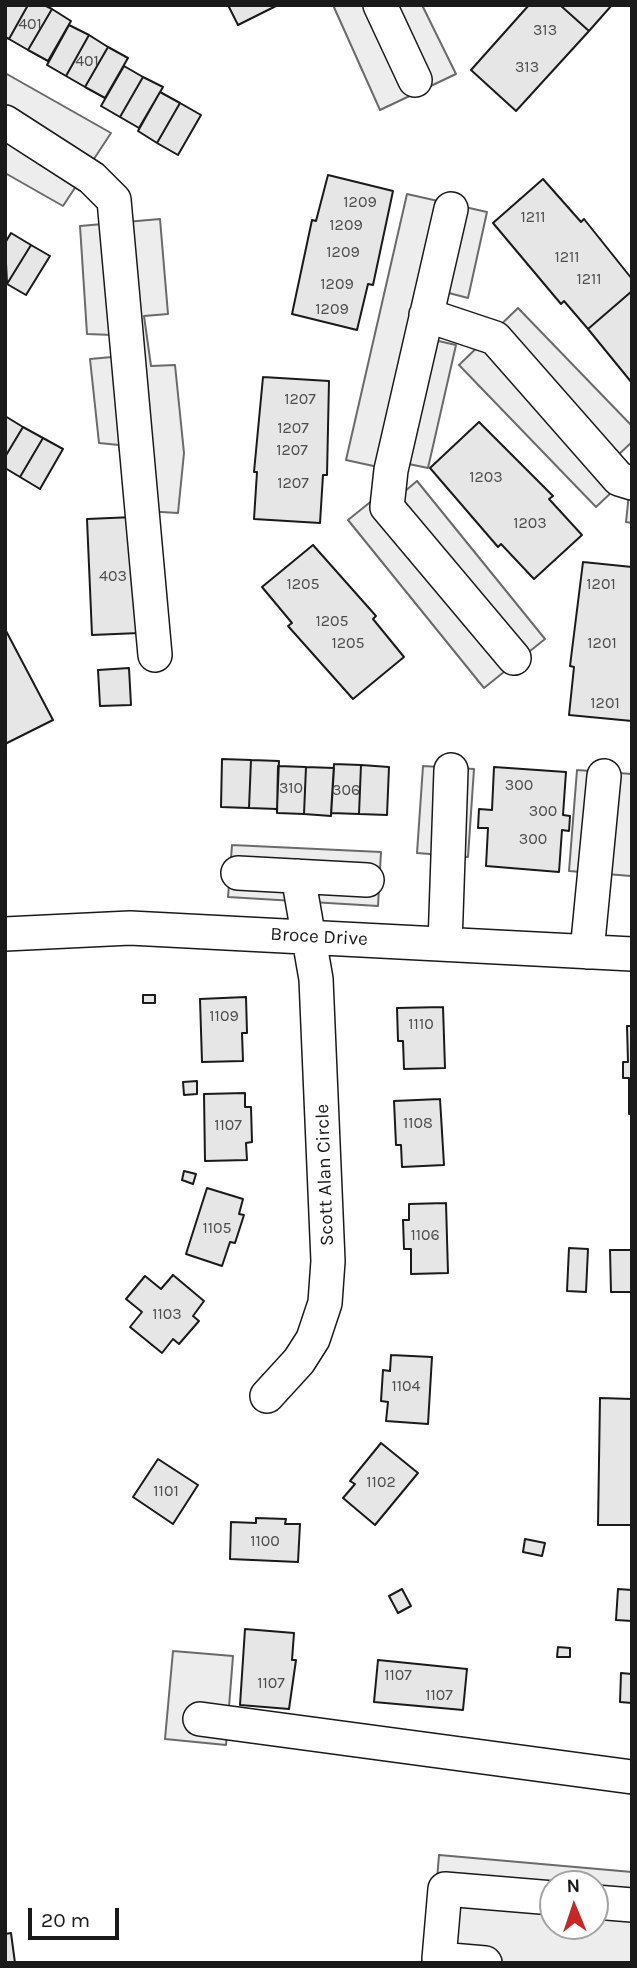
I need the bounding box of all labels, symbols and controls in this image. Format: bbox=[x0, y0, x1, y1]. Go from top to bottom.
house number: 401 bbox=[18, 14, 42, 34]
house number: 313 bbox=[533, 20, 557, 40]
house number: 401 bbox=[75, 51, 99, 71]
house number: 313 bbox=[515, 57, 539, 77]
house number: 1209 bbox=[343, 192, 377, 212]
house number: 1211 bbox=[520, 207, 546, 227]
house number: 1209 bbox=[329, 215, 363, 235]
house number: 1209 bbox=[326, 242, 360, 262]
house number: 1211 bbox=[554, 247, 580, 267]
house number: 1211 bbox=[576, 269, 602, 289]
house number: 1209 bbox=[320, 274, 354, 294]
house number: 1209 bbox=[315, 299, 349, 319]
house number: 1207 bbox=[284, 389, 316, 409]
house number: 1207 bbox=[277, 418, 309, 438]
house number: 1207 bbox=[276, 440, 308, 460]
house number: 1203 bbox=[469, 467, 503, 487]
house number: 1207 bbox=[277, 473, 309, 493]
house number: 1203 bbox=[513, 513, 547, 533]
house number: 403 bbox=[99, 566, 127, 586]
house number: 1205 bbox=[286, 574, 320, 594]
house number: 1201 bbox=[586, 574, 616, 594]
house number: 1205 bbox=[315, 611, 349, 631]
house number: 1205 bbox=[331, 633, 365, 653]
house number: 1201 bbox=[587, 633, 617, 653]
house number: 1201 bbox=[590, 693, 620, 713]
house number: 300 bbox=[505, 775, 533, 795]
house number: 310 bbox=[279, 778, 303, 798]
house number: 306 bbox=[332, 780, 360, 800]
house number: 300 bbox=[529, 801, 557, 821]
house number: 300 bbox=[519, 829, 547, 849]
street label: Broce Drive bbox=[270, 923, 368, 951]
house number: 1109 bbox=[209, 1006, 239, 1026]
house number: 1110 bbox=[408, 1014, 434, 1034]
street label: Scott Alan Circle bbox=[311, 1104, 339, 1246]
house number: 1108 bbox=[403, 1113, 433, 1133]
house number: 1107 bbox=[214, 1115, 242, 1135]
house number: 1105 bbox=[202, 1218, 232, 1238]
house number: 1106 bbox=[410, 1225, 440, 1245]
house number: 1103 bbox=[152, 1304, 182, 1324]
house number: 1104 bbox=[391, 1376, 421, 1396]
house number: 1102 bbox=[366, 1472, 396, 1492]
house number: 1101 bbox=[153, 1481, 179, 1501]
house number: 1100 bbox=[250, 1531, 280, 1551]
house number: 1107 bbox=[384, 1665, 412, 1685]
house number: 1107 bbox=[257, 1673, 285, 1693]
house number: 1107 bbox=[425, 1685, 453, 1705]
north arrow bbox=[539, 1870, 609, 1940]
text: N bbox=[566, 1875, 581, 1897]
scale bar bbox=[32, 1895, 122, 1939]
text: 20 m bbox=[41, 1908, 90, 1932]

